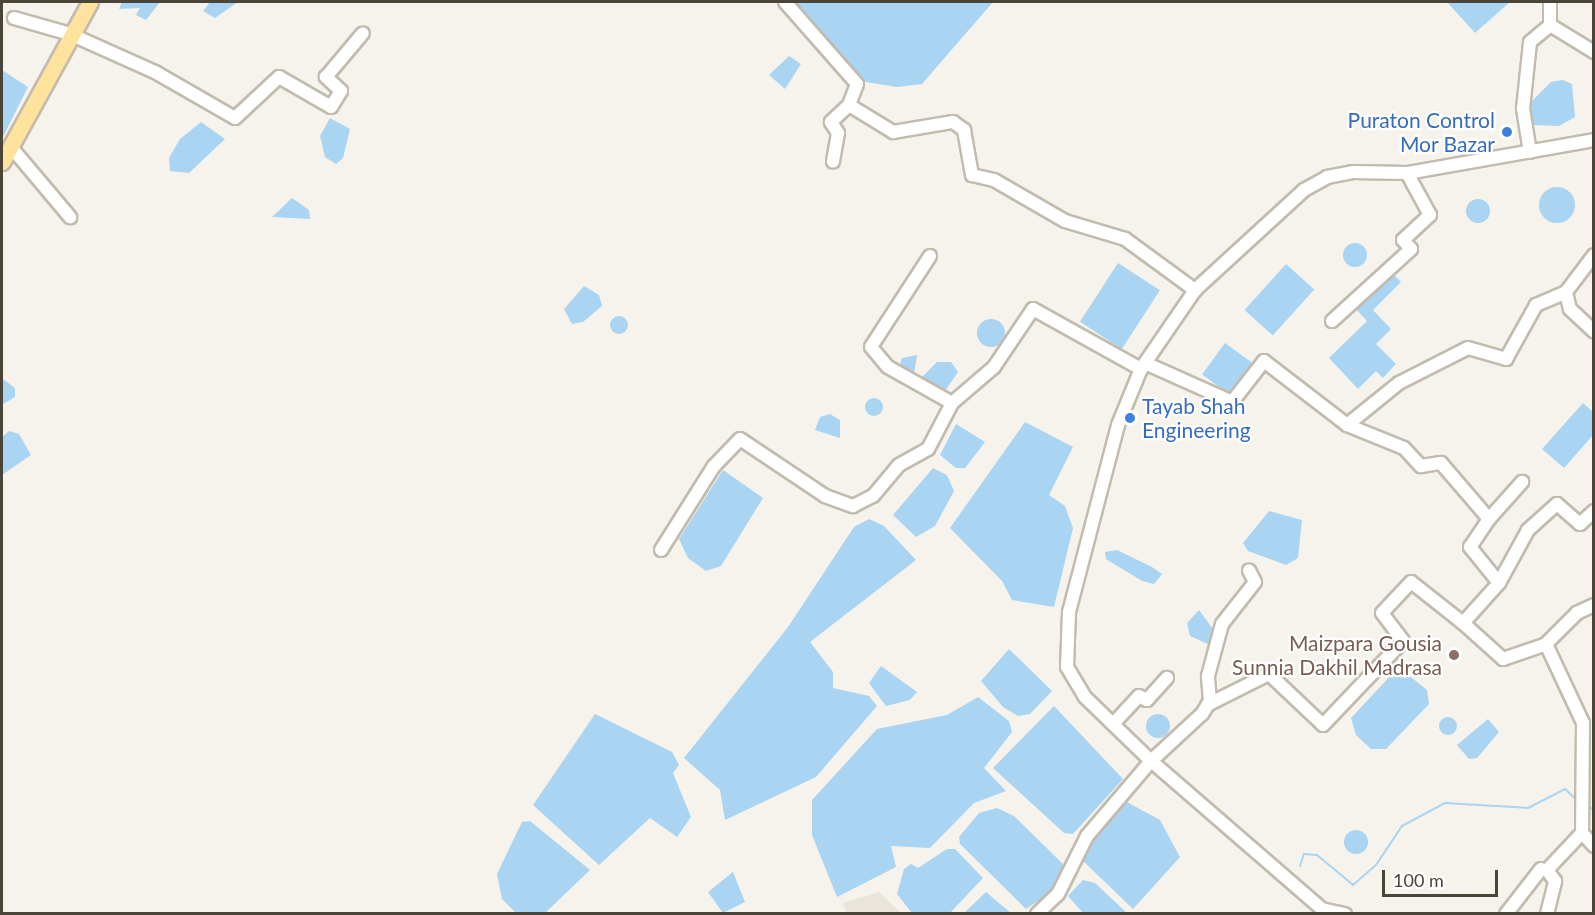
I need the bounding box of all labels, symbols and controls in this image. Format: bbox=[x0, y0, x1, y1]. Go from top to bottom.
place label: Puraton Control Mor Bazar bbox=[1348, 107, 1495, 157]
marker: Puraton Control Mor Bazar bbox=[1500, 125, 1514, 139]
place label: Tayab Shah Engineering bbox=[1142, 393, 1251, 443]
marker: Tayab Shah Engineering bbox=[1123, 411, 1137, 425]
place label: Maizpara Gousia Sunnia Dakhil Madrasa bbox=[1232, 630, 1442, 680]
marker: Maizpara Gousia Sunnia Dakhil Madrasa bbox=[1447, 648, 1461, 662]
scale bar bbox=[1385, 858, 1500, 896]
text: 100 m bbox=[1393, 869, 1444, 891]

